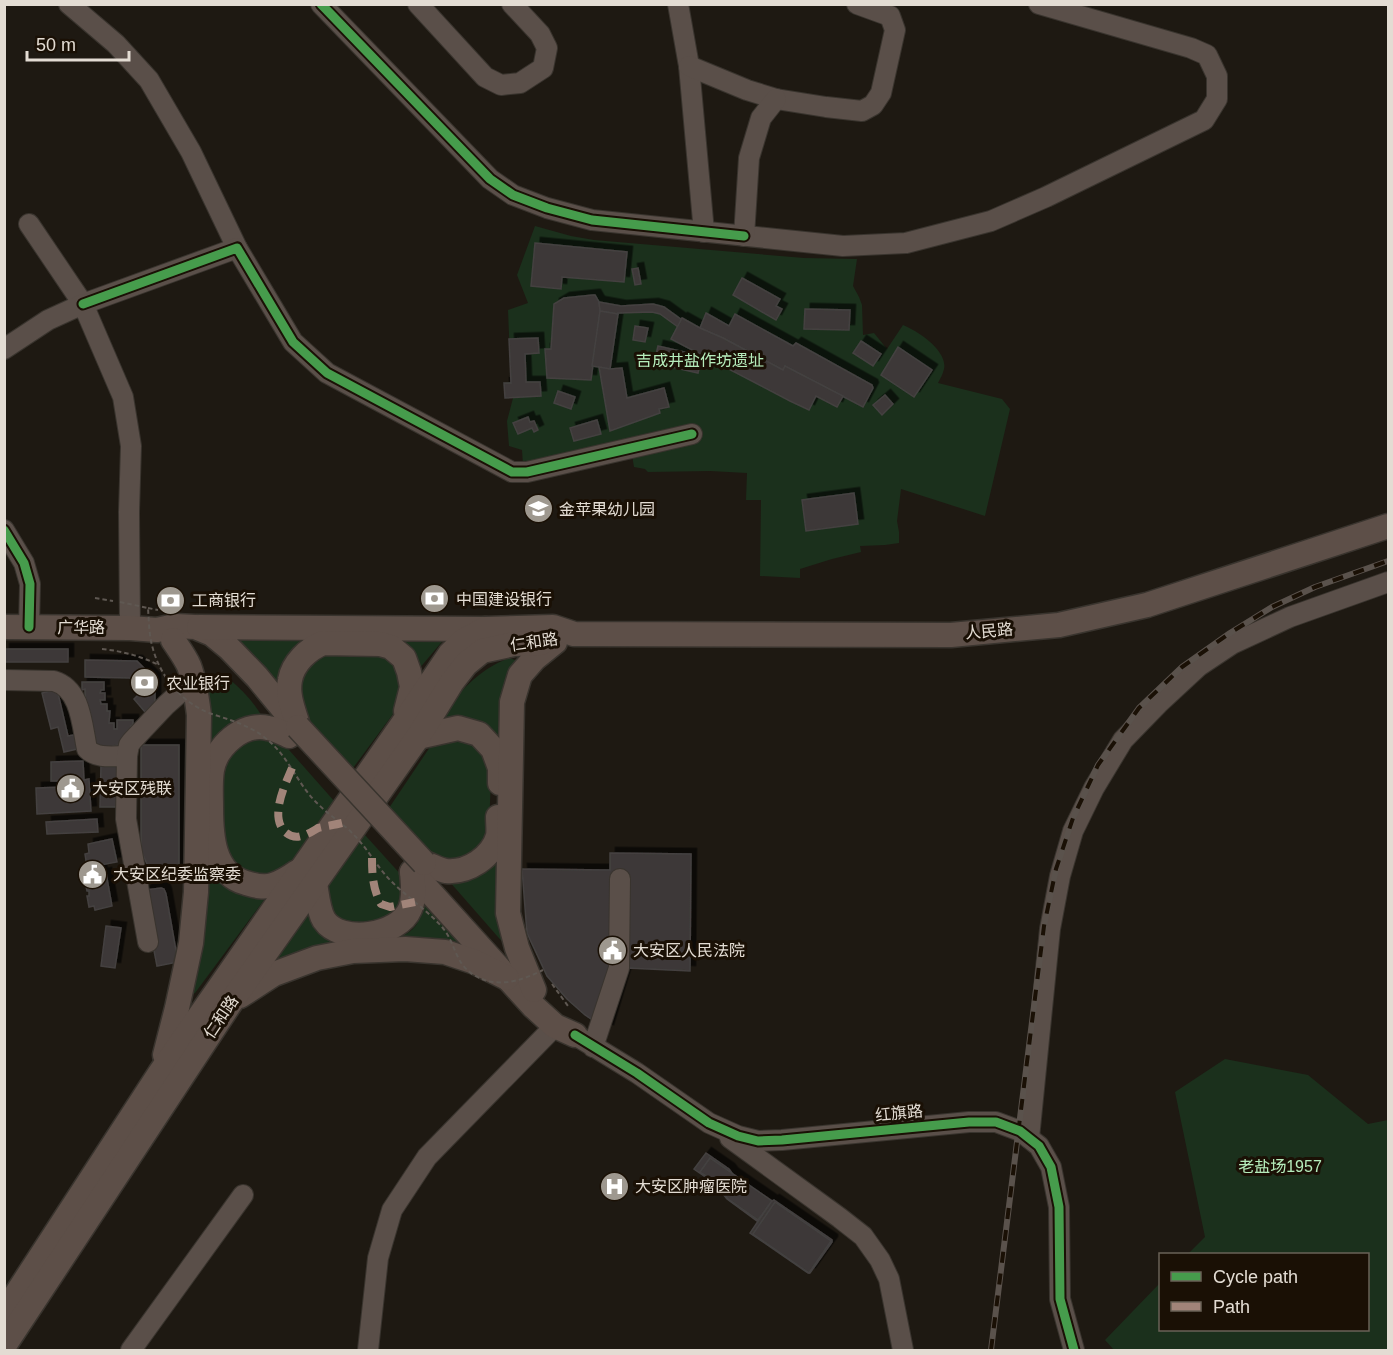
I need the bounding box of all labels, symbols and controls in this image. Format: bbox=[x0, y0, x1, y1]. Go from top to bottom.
scale bar bbox=[27, 24, 129, 62]
text: 50 m bbox=[36, 35, 76, 55]
park label: 吉成井盐作坊遗址 bbox=[636, 352, 764, 369]
school or university icon: 金苹果幼儿园 bbox=[522, 493, 554, 525]
place label: 金苹果幼儿园 bbox=[559, 501, 655, 518]
bank icon: 中国建设银行 bbox=[419, 583, 451, 615]
bank icon: 工商银行 bbox=[155, 584, 187, 616]
place label: 中国建设银行 bbox=[456, 591, 552, 608]
place label: 工商银行 bbox=[192, 592, 256, 609]
street label: 广华路 bbox=[57, 619, 105, 636]
street label: 人民路 bbox=[964, 620, 1014, 642]
street label: 仁和路 bbox=[509, 630, 559, 654]
bank icon: 农业银行 bbox=[129, 667, 161, 699]
place label: 农业银行 bbox=[166, 675, 230, 692]
public building icon: 大安区残联 bbox=[55, 772, 87, 804]
place label: 大安区残联 bbox=[92, 780, 172, 797]
public building icon: 大安区纪委监察委 bbox=[76, 858, 108, 890]
place label: 大安区纪委监察委 bbox=[113, 866, 241, 883]
public building icon: 大安区人民法院 bbox=[596, 934, 628, 966]
place label: 大安区人民法院 bbox=[633, 942, 745, 959]
street label: 仁和路 bbox=[201, 992, 241, 1042]
street label: 红旗路 bbox=[874, 1102, 924, 1124]
park label: 老盐场1957 bbox=[1238, 1158, 1322, 1175]
hospital icon: 大安区肿瘤医院 bbox=[598, 1170, 630, 1202]
place label: 大安区肿瘤医院 bbox=[635, 1178, 747, 1195]
legend bbox=[1159, 1253, 1369, 1331]
text: Cycle path bbox=[1213, 1267, 1298, 1287]
text: Path bbox=[1213, 1297, 1250, 1317]

